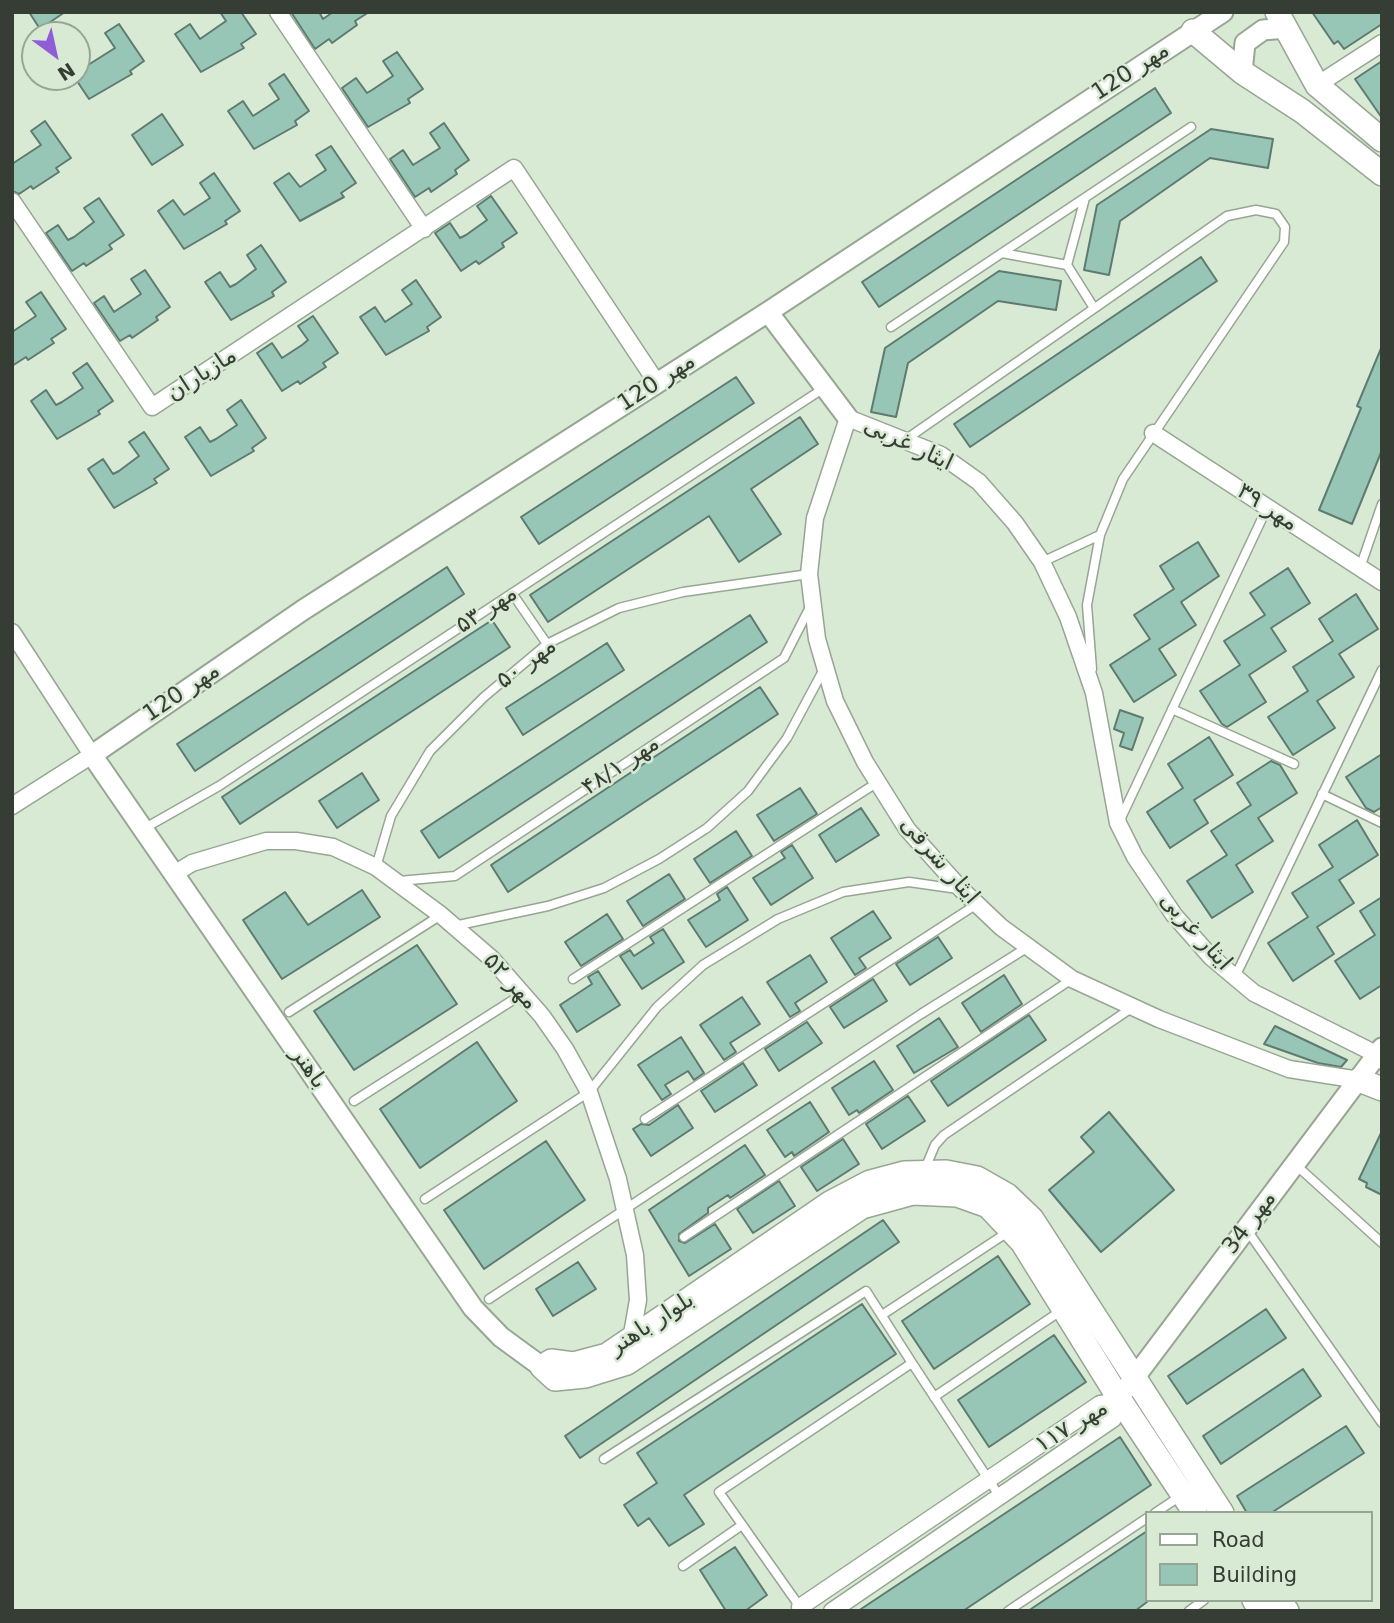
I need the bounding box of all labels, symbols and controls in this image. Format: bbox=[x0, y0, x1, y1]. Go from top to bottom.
north arrow bbox=[21, 21, 91, 91]
street label: مهر 120 bbox=[1087, 37, 1175, 107]
text: N bbox=[54, 58, 79, 85]
street label: مازیاران bbox=[162, 342, 242, 408]
street label: مهر 120 bbox=[613, 348, 701, 418]
street label: ایثار غربی bbox=[859, 412, 957, 478]
street label: مهر ۳۹ bbox=[1231, 478, 1303, 538]
street label: مهر ۵۳ bbox=[451, 580, 523, 640]
street label: مهر ۵۰ bbox=[492, 633, 562, 695]
street label: مهر 120 bbox=[138, 657, 226, 729]
street label: مهر ۴۸/۱ bbox=[577, 730, 665, 802]
street label: ایثار شرقی bbox=[893, 811, 985, 911]
street label: ایثار غربی bbox=[1153, 887, 1237, 977]
street label: مهر ۵۲ bbox=[477, 948, 543, 1016]
street label: باهنر bbox=[284, 1042, 332, 1094]
street label: مهر 34 bbox=[1217, 1186, 1283, 1260]
street label: بلوار باهنر bbox=[604, 1286, 700, 1362]
street label: مهر ۱۱۷ bbox=[1031, 1395, 1113, 1459]
legend bbox=[1146, 1511, 1373, 1602]
text: Road bbox=[1212, 1528, 1265, 1552]
text: Building bbox=[1212, 1563, 1297, 1587]

